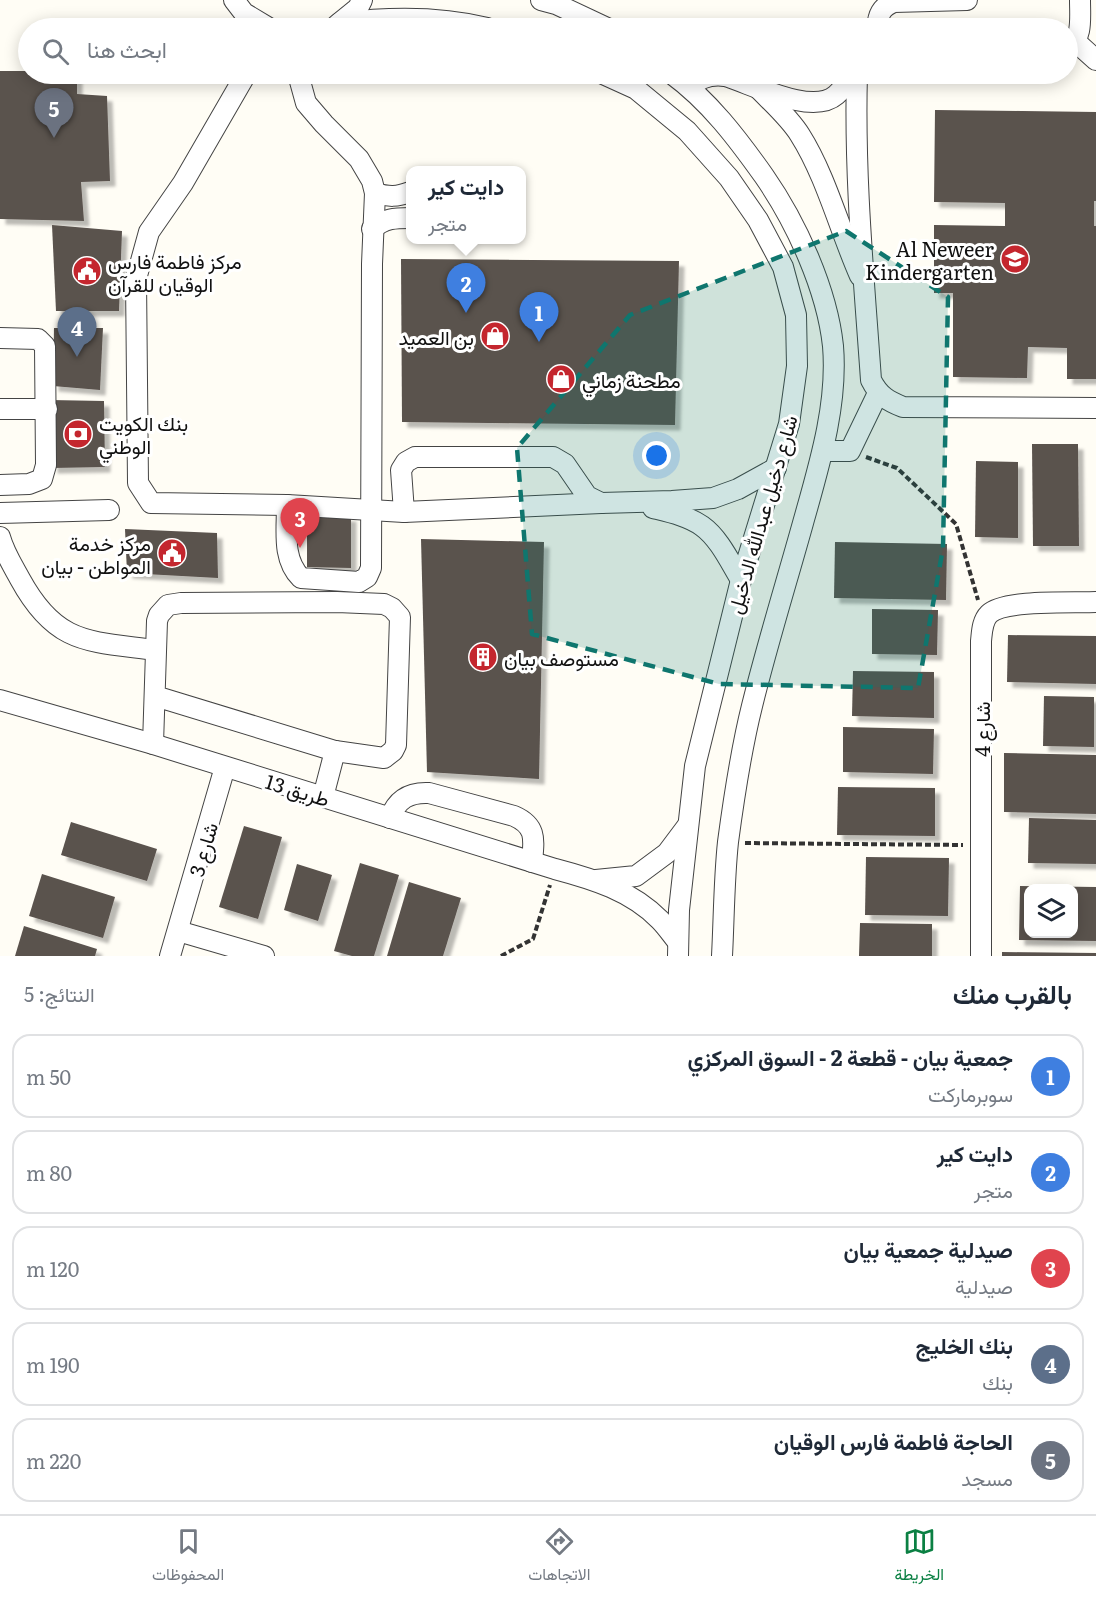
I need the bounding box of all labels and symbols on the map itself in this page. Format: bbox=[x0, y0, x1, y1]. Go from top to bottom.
pin: 5 bbox=[34, 88, 74, 138]
place label: Al Neweer Kindergarten bbox=[865, 233, 995, 286]
school or university icon: Al Neweer Kindergarten bbox=[999, 243, 1031, 275]
place label: مركز فاطمة فارس الوقيان للقرآن bbox=[108, 245, 242, 298]
public building icon: مركز فاطمة فارس الوقيان للقرآن bbox=[71, 255, 103, 287]
pin: 2 bbox=[446, 264, 486, 313]
pin: 1 bbox=[520, 292, 558, 342]
pin: 4 bbox=[58, 308, 97, 357]
shop icon: بن العميد bbox=[479, 320, 511, 352]
place label: بن العميد bbox=[398, 321, 474, 351]
shop icon: مطحنة زماني bbox=[545, 363, 577, 395]
place label: مطحنة زماني bbox=[582, 364, 681, 398]
place label: بنك الكويت الوطني bbox=[99, 407, 188, 464]
street label: شارع دخيل عبدالله الدخيل bbox=[718, 411, 805, 617]
bank icon: بنك الكويت الوطني bbox=[62, 418, 94, 450]
your location bbox=[642, 441, 671, 470]
pin: 3 bbox=[280, 498, 320, 548]
place label: مركز خدمة المواطن - بيان bbox=[41, 527, 151, 580]
public building icon: مركز خدمة المواطن - بيان bbox=[156, 537, 188, 569]
building icon: مستوصف بيان bbox=[467, 641, 499, 673]
place label: مستوصف بيان bbox=[504, 642, 619, 672]
street label: شارع 4 bbox=[966, 701, 997, 757]
street label: طريق 13 bbox=[262, 765, 334, 813]
street label: شارع 3 bbox=[180, 818, 225, 880]

